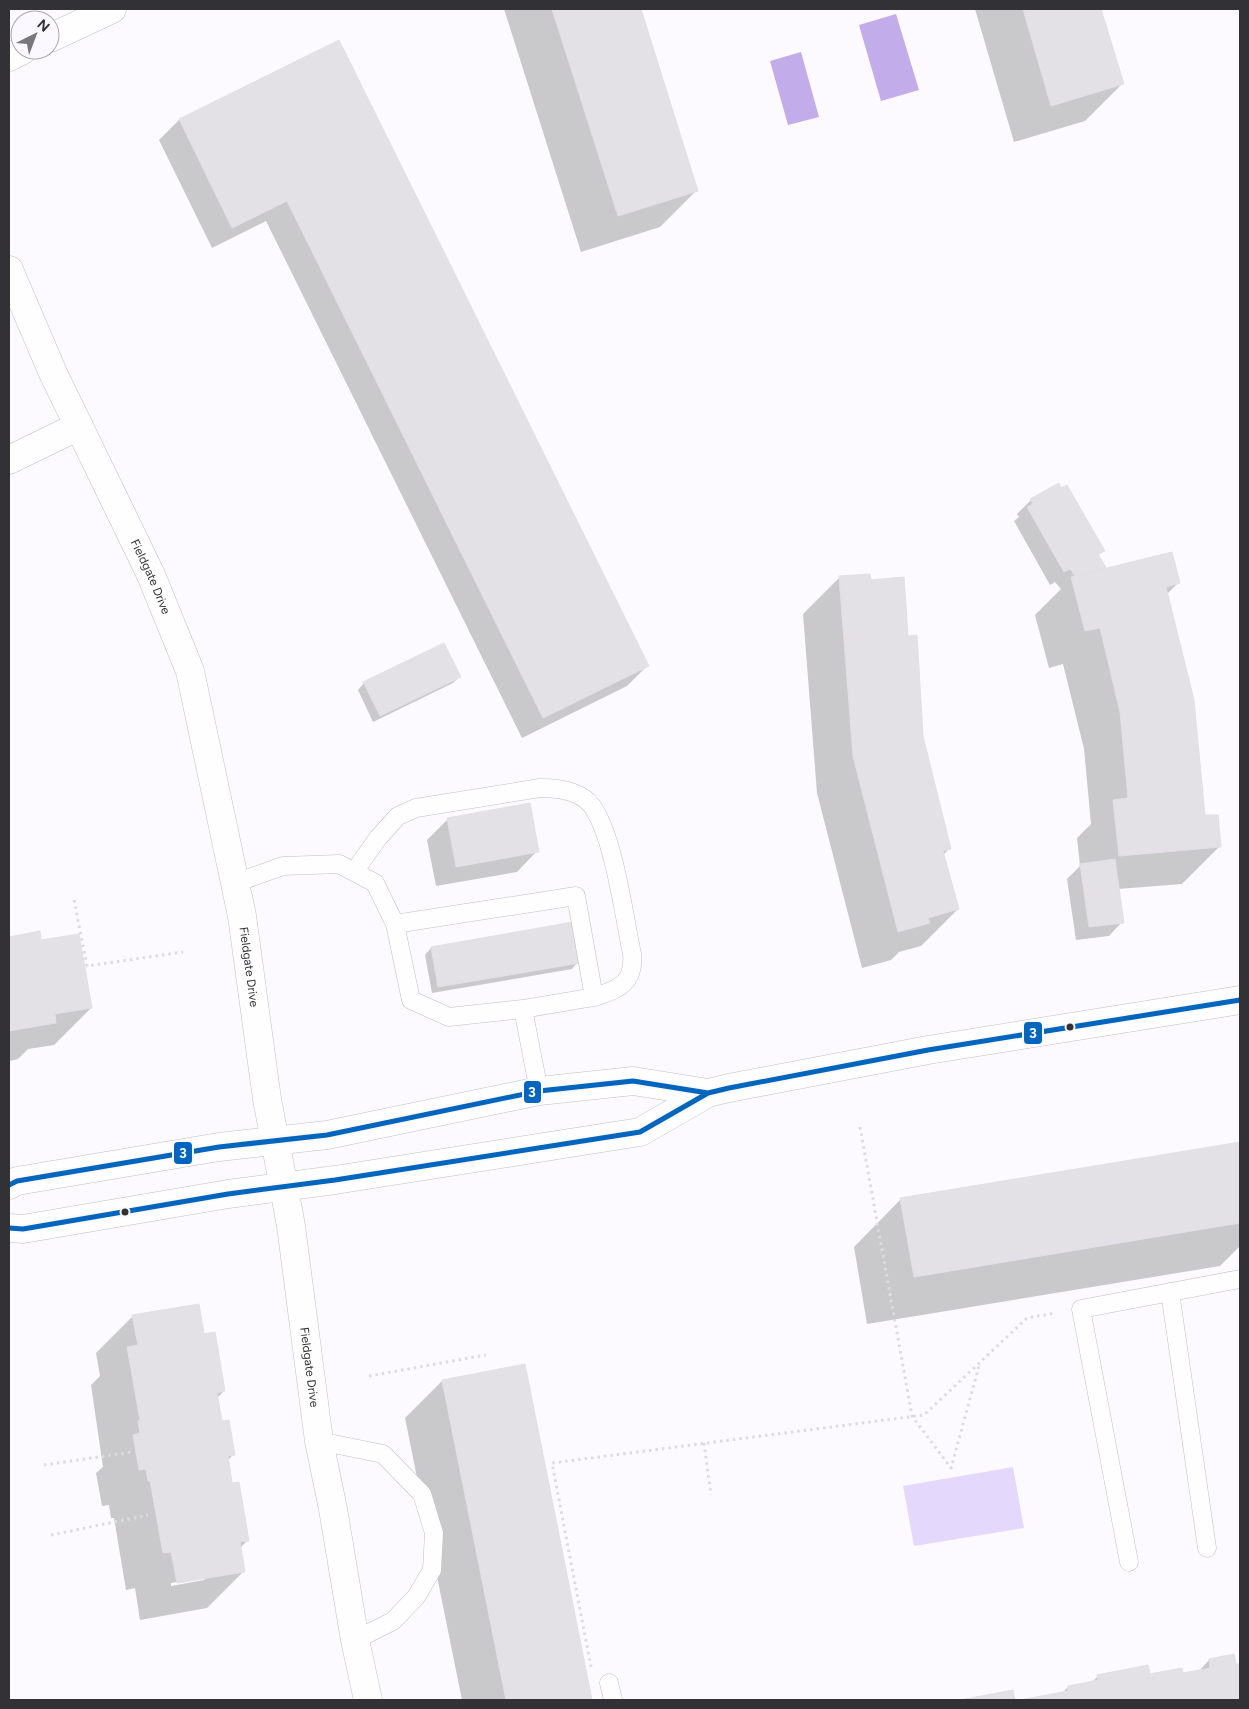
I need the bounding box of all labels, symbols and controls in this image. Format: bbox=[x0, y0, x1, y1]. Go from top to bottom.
north arrow bbox=[10, 10, 60, 60]
text: N bbox=[34, 16, 53, 36]
street label: Fieldgate Drive bbox=[128, 537, 173, 617]
street label: Fieldgate Drive bbox=[237, 926, 261, 1008]
line badge: 3 bbox=[1023, 1021, 1043, 1045]
unlabelled marker bbox=[1065, 1022, 1075, 1032]
text: 3 bbox=[1029, 1025, 1037, 1042]
line badge: 3 bbox=[523, 1080, 542, 1104]
text: 3 bbox=[528, 1084, 536, 1101]
line badge: 3 bbox=[173, 1141, 193, 1165]
text: 3 bbox=[179, 1145, 187, 1162]
unlabelled marker bbox=[120, 1207, 130, 1217]
street label: Fieldgate Drive bbox=[297, 1326, 322, 1408]

